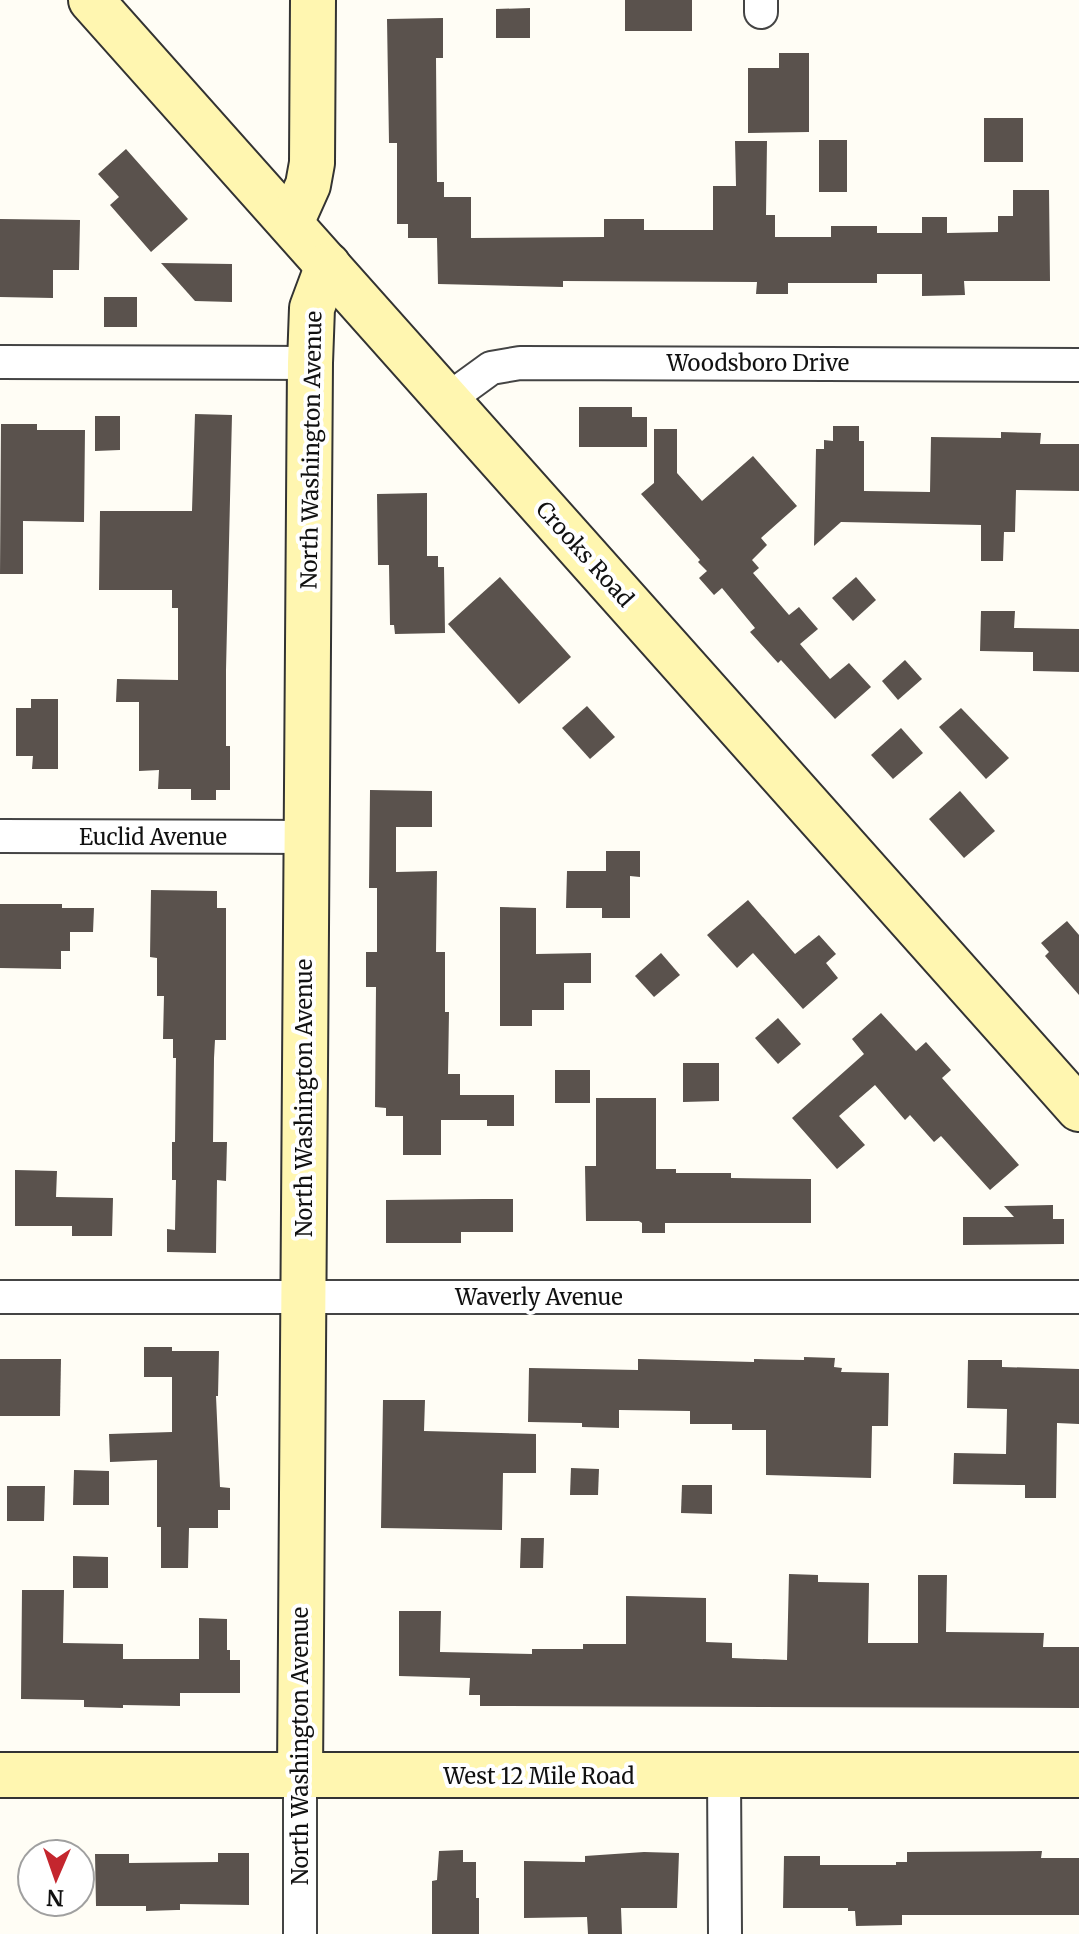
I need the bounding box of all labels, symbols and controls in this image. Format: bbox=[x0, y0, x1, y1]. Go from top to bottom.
street label: North Washington Avenue bbox=[295, 311, 327, 589]
street label: Woodsboro Drive bbox=[666, 349, 849, 377]
street label: Crooks Road bbox=[530, 495, 640, 613]
street label: Euclid Avenue bbox=[79, 823, 227, 851]
street label: North Washington Avenue bbox=[290, 959, 318, 1237]
street label: Waverly Avenue bbox=[454, 1283, 623, 1311]
street label: North Washington Avenue bbox=[286, 1607, 314, 1885]
street label: West 12 Mile Road bbox=[443, 1762, 634, 1790]
north arrow bbox=[16, 1838, 96, 1918]
text: N bbox=[46, 1884, 64, 1912]

